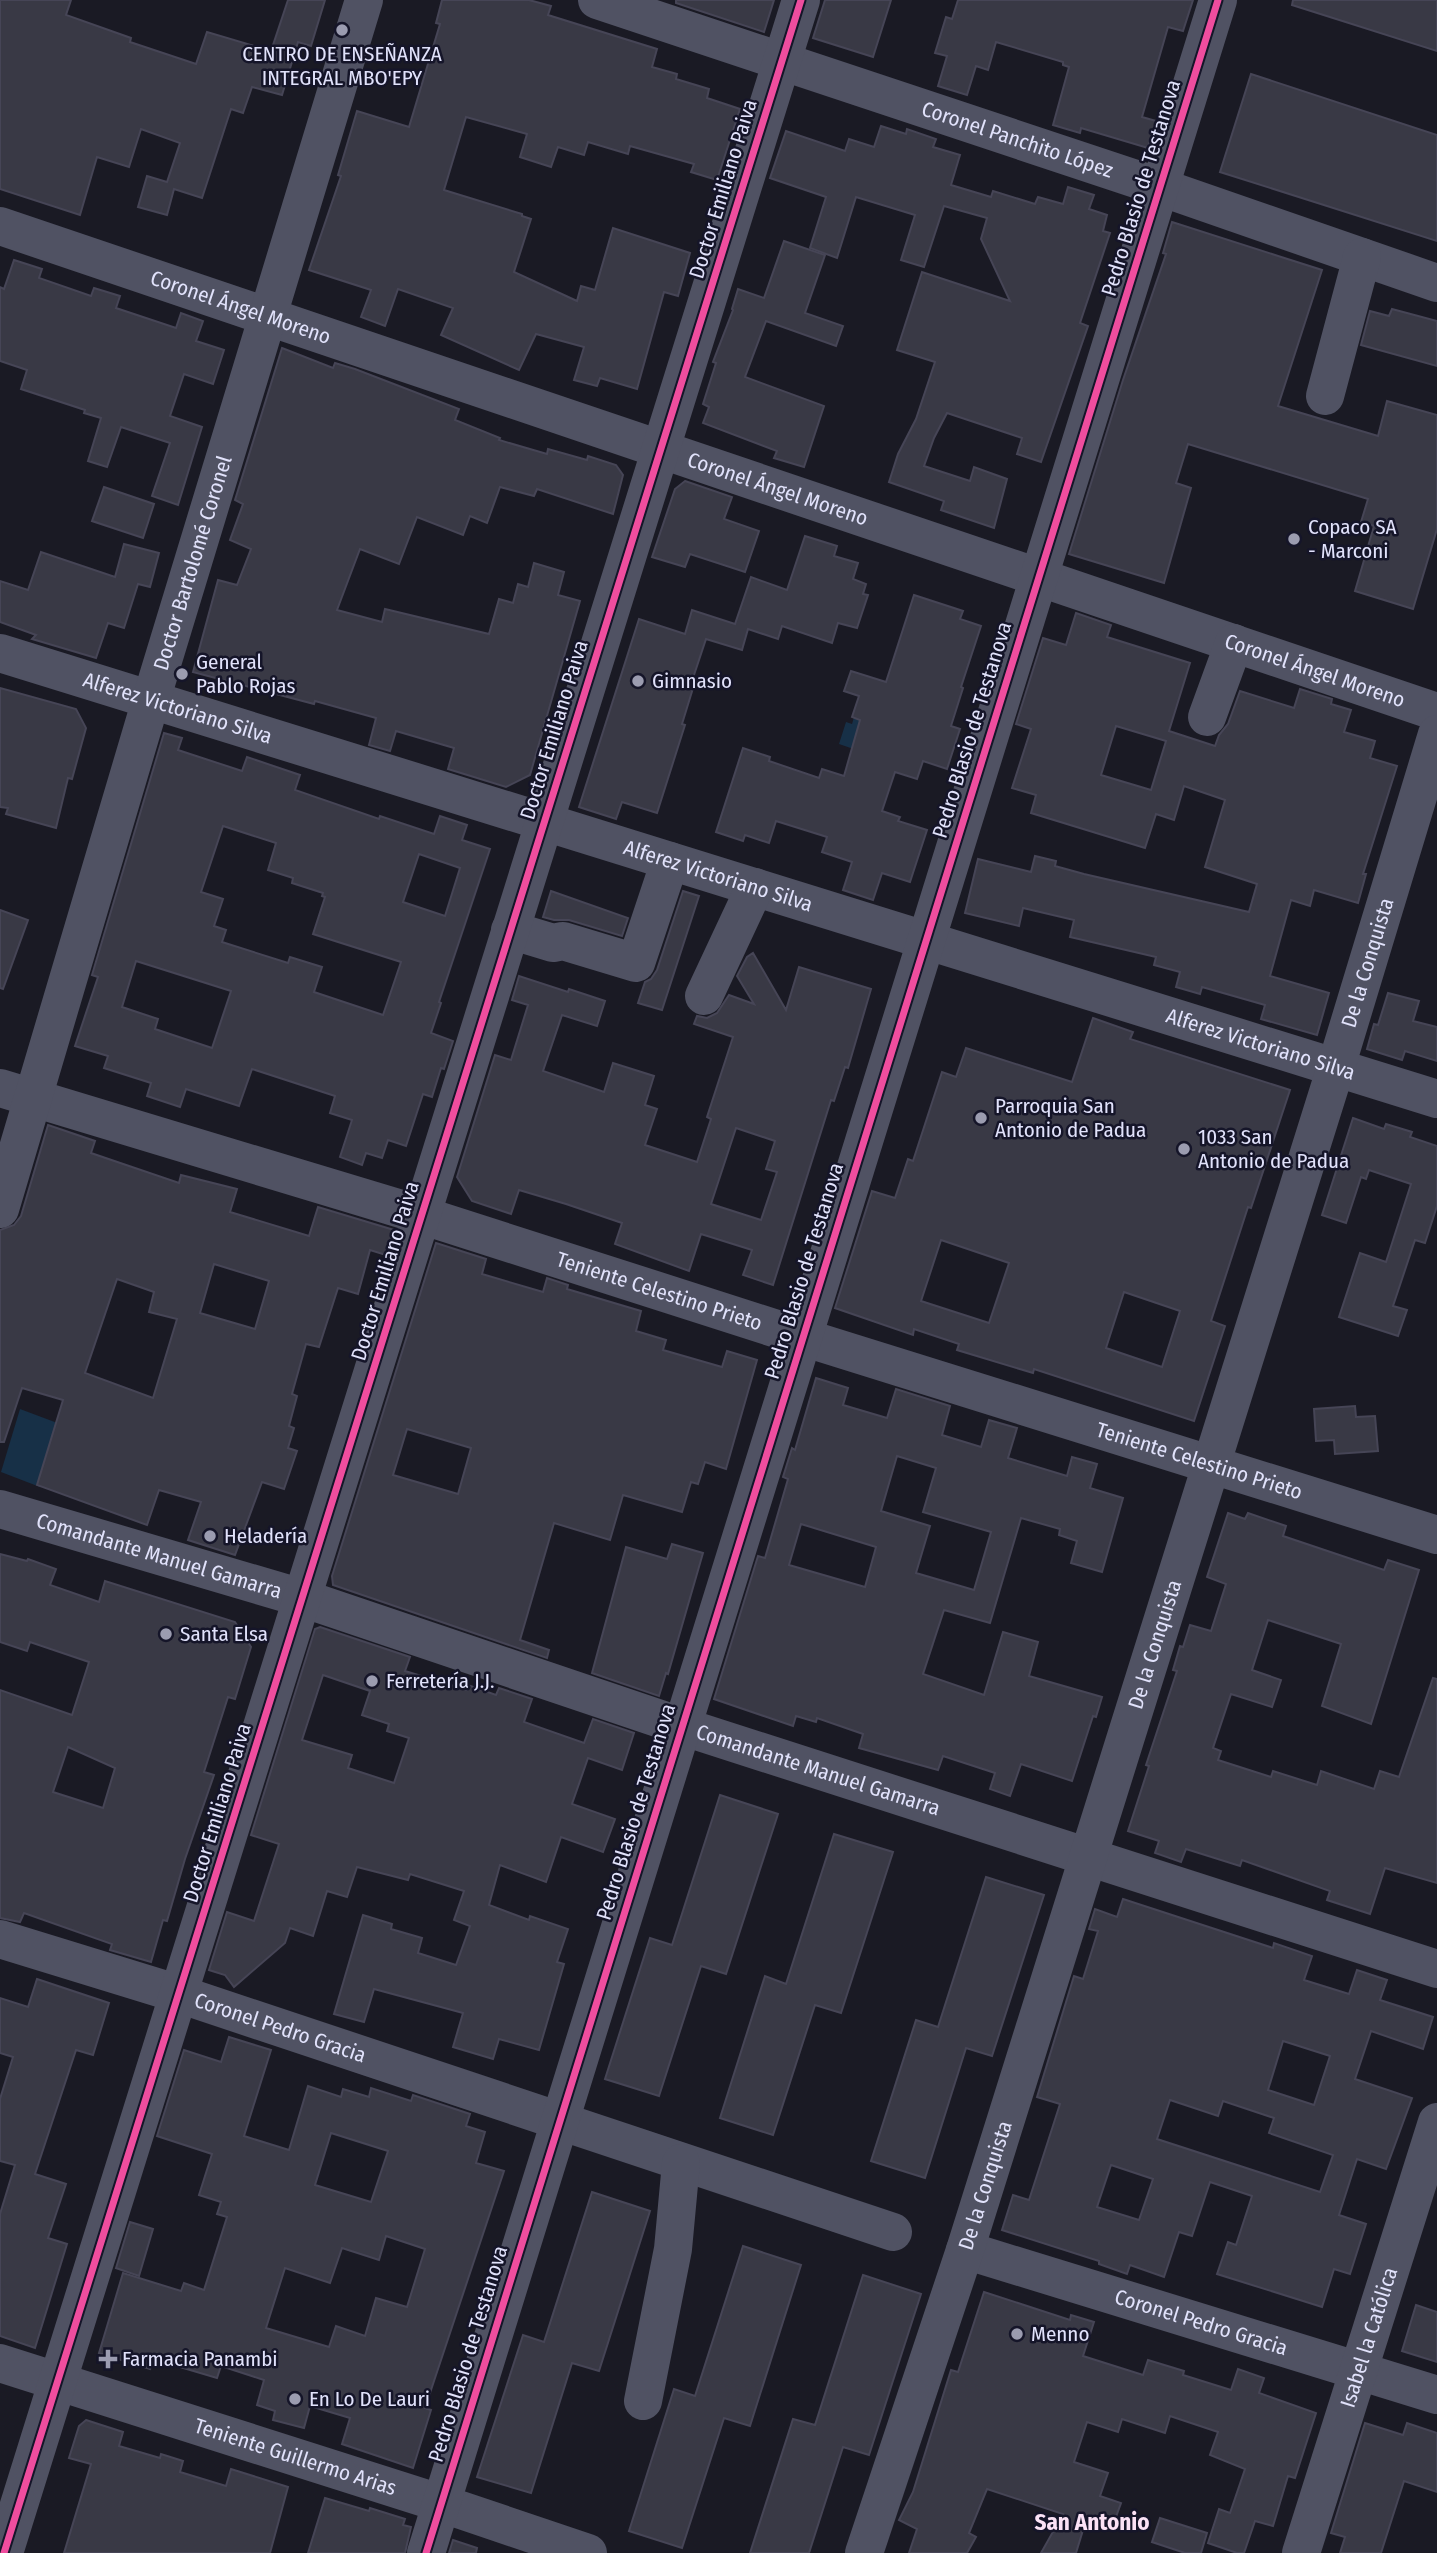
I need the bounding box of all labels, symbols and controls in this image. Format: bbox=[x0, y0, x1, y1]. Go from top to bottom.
marker: CENTRO DE ENSEÑANZA INTEGRAL MBO'EPY bbox=[334, 22, 350, 38]
place label: CENTRO DE ENSEÑANZA INTEGRAL MBO'EPY bbox=[242, 41, 442, 91]
street label: Pedro Blasio de Testanova bbox=[1096, 77, 1186, 299]
street label: Doctor Emiliano Paiva bbox=[683, 96, 763, 282]
street label: Coronel Panchito López bbox=[918, 96, 1116, 183]
street label: Coronel Ángel Moreno bbox=[147, 265, 334, 350]
street label: Coronel Ángel Moreno bbox=[684, 446, 871, 532]
street label: Doctor Bartolomé Coronel bbox=[148, 452, 238, 674]
place label: Copaco SA - Marconi bbox=[1308, 514, 1397, 564]
marker: Copaco SA - Marconi bbox=[1286, 531, 1302, 547]
street label: Pedro Blasio de Testanova bbox=[927, 619, 1017, 841]
street label: Coronel Ángel Moreno bbox=[1221, 628, 1408, 713]
street label: Doctor Emiliano Paiva bbox=[514, 637, 594, 823]
place label: General Pablo Rojas bbox=[196, 649, 295, 699]
marker: General Pablo Rojas bbox=[174, 666, 190, 682]
street label: Alferez Victoriano Silva bbox=[80, 667, 275, 750]
place label: Gimnasio bbox=[652, 668, 732, 694]
marker: Gimnasio bbox=[630, 673, 646, 689]
street label: Alferez Victoriano Silva bbox=[621, 834, 816, 917]
street label: De la Conquista bbox=[1336, 895, 1399, 1031]
street label: Alferez Victoriano Silva bbox=[1163, 1003, 1358, 1086]
place label: Parroquia San Antonio de Padua bbox=[995, 1093, 1146, 1143]
marker: Parroquia San Antonio de Padua bbox=[973, 1110, 989, 1126]
place label: 1033 San Antonio de Padua bbox=[1198, 1124, 1349, 1174]
marker: 1033 San Antonio de Padua bbox=[1176, 1141, 1192, 1157]
street label: Pedro Blasio de Testanova bbox=[759, 1160, 849, 1382]
street label: Doctor Emiliano Paiva bbox=[345, 1178, 425, 1364]
street label: Teniente Celestino Prieto bbox=[553, 1246, 765, 1336]
street label: Teniente Celestino Prieto bbox=[1093, 1417, 1306, 1505]
street label: Comandante Manuel Gamarra bbox=[33, 1507, 285, 1604]
place label: Heladería bbox=[224, 1523, 307, 1549]
marker: Heladería bbox=[202, 1528, 218, 1544]
street label: De la Conquista bbox=[1122, 1577, 1187, 1712]
place label: Santa Elsa bbox=[180, 1621, 268, 1647]
marker: Santa Elsa bbox=[158, 1626, 174, 1642]
place label: Ferretería J.J. bbox=[386, 1668, 494, 1694]
marker: Ferretería J.J. bbox=[364, 1673, 380, 1689]
street label: Pedro Blasio de Testanova bbox=[591, 1701, 681, 1923]
street label: Comandante Manuel Gamarra bbox=[693, 1719, 943, 1821]
street label: Doctor Emiliano Paiva bbox=[177, 1720, 257, 1906]
street label: Coronel Pedro Gracia bbox=[191, 1987, 369, 2068]
street label: De la Conquista bbox=[953, 2118, 1018, 2253]
street label: Pedro Blasio de Testanova bbox=[423, 2243, 513, 2465]
street label: Isabel la Católica bbox=[1335, 2264, 1403, 2411]
street label: Coronel Pedro Gracia bbox=[1112, 2284, 1291, 2361]
place label: Menno bbox=[1031, 2321, 1090, 2347]
marker: Menno bbox=[1009, 2326, 1025, 2342]
place label: Farmacia Panambi bbox=[122, 2346, 278, 2372]
marker: Farmacia Panambi bbox=[100, 2351, 116, 2367]
place label: En Lo De Lauri bbox=[309, 2386, 430, 2412]
marker: En Lo De Lauri bbox=[287, 2391, 303, 2407]
street label: Teniente Guillermo Arias bbox=[191, 2413, 400, 2501]
district label: San Antonio bbox=[1035, 2508, 1150, 2536]

